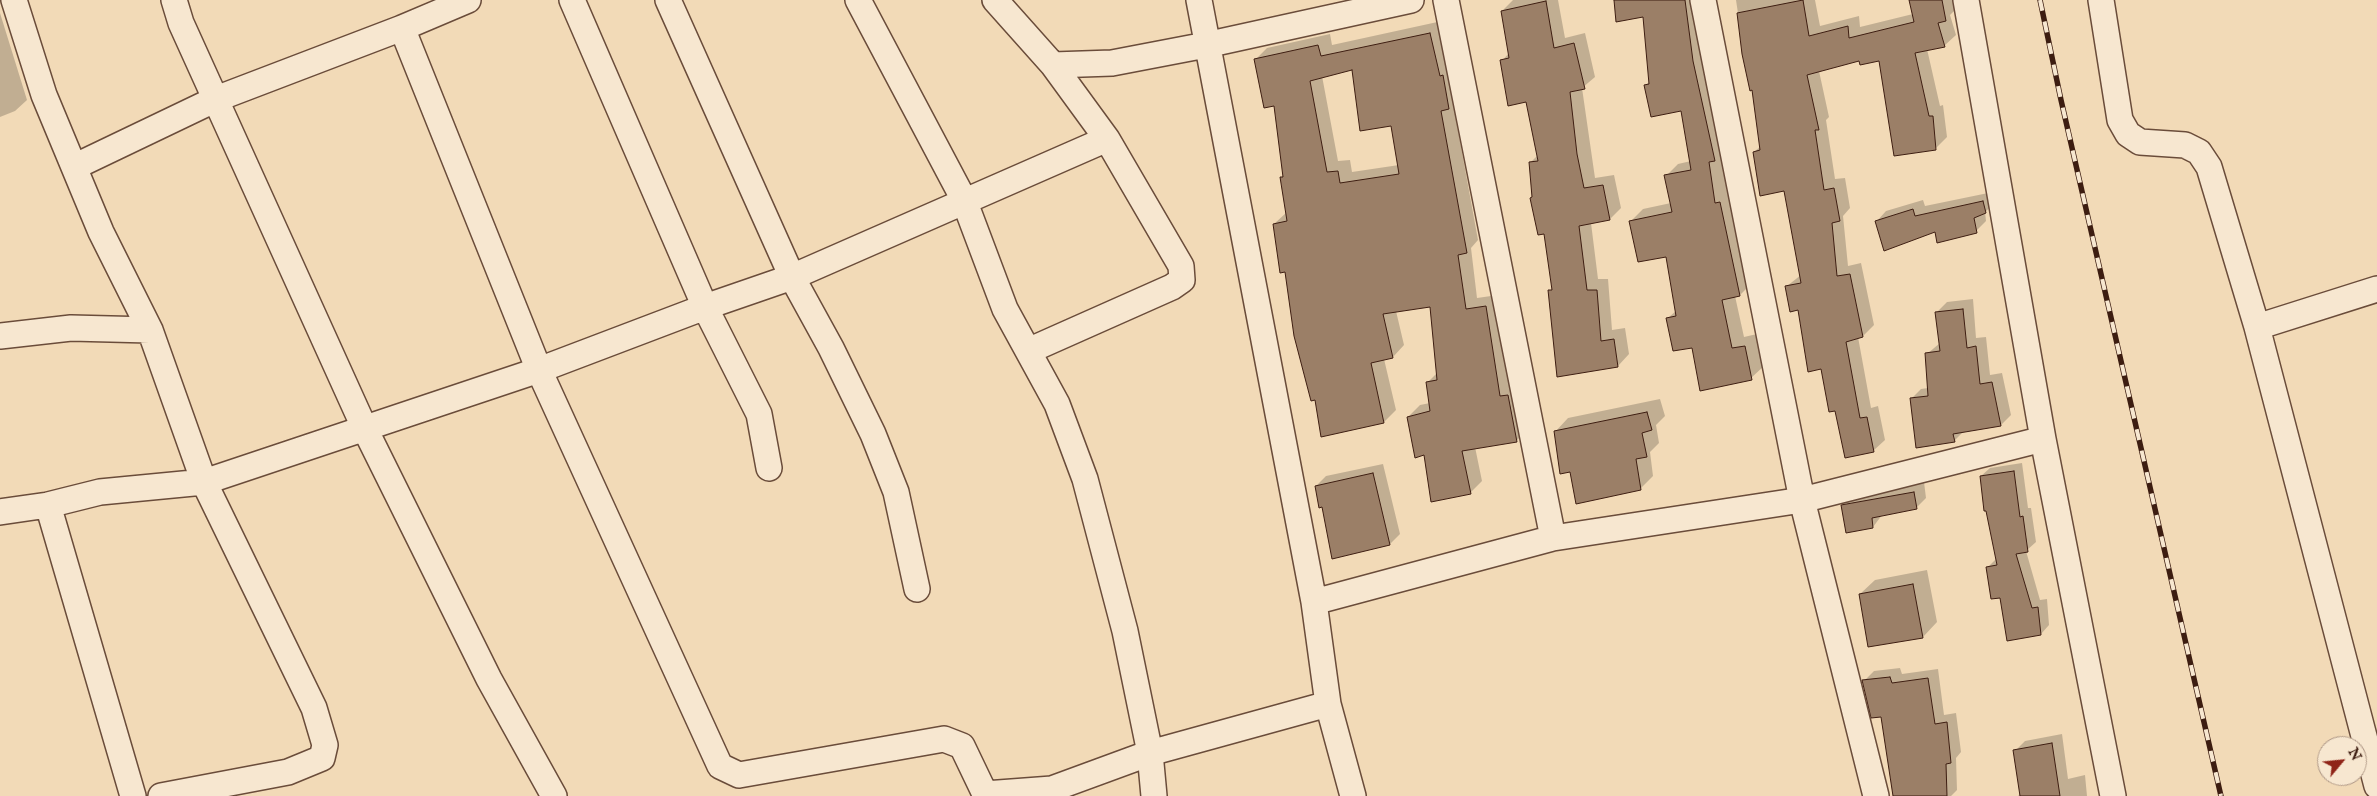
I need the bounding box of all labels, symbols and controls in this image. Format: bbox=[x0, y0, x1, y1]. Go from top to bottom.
north arrow bbox=[2317, 736, 2367, 786]
text: N bbox=[2344, 745, 2365, 764]

